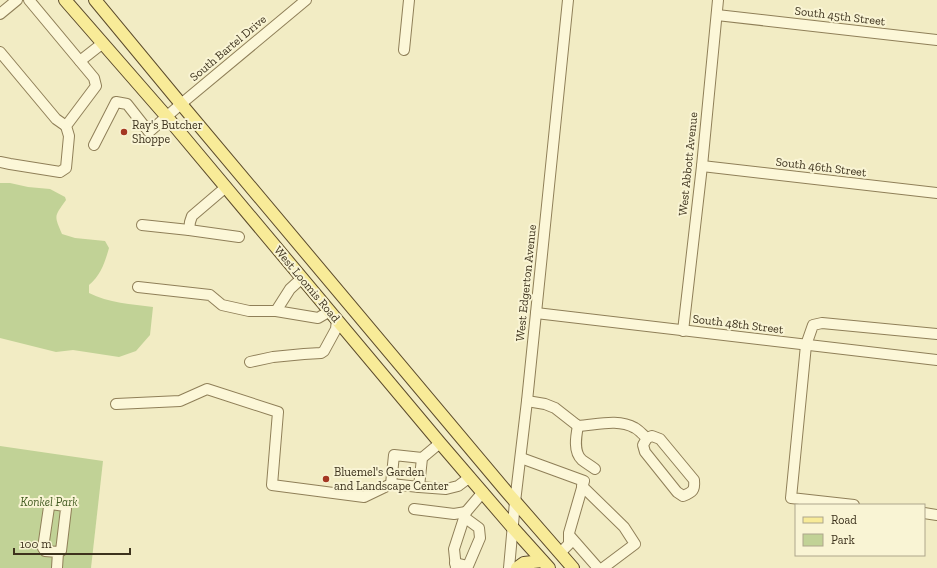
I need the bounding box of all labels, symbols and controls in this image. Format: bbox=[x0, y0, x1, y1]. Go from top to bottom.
street label: South 45th Street bbox=[794, 4, 887, 29]
street label: South Bartel Drive bbox=[187, 12, 269, 84]
street label: West Abbott Avenue bbox=[676, 111, 700, 217]
place label: Ray's Butcher Shoppe bbox=[132, 118, 203, 146]
marker: Ray's Butcher Shoppe bbox=[119, 127, 129, 137]
street label: South 46th Street bbox=[775, 154, 868, 180]
street label: West Edgerton Avenue bbox=[513, 223, 539, 342]
street label: West Loomis Road bbox=[271, 243, 343, 325]
street label: South 48th Street bbox=[692, 311, 785, 337]
place label: Bluemel's Garden and Landscape Center bbox=[334, 465, 449, 493]
marker: Bluemel's Garden and Landscape Center bbox=[321, 474, 331, 484]
park label: Konkel Park bbox=[20, 495, 78, 509]
legend bbox=[795, 504, 925, 556]
text: Road bbox=[831, 513, 857, 527]
scale bar bbox=[14, 530, 130, 556]
text: Park bbox=[831, 533, 856, 547]
text: 100 m bbox=[20, 537, 52, 551]

